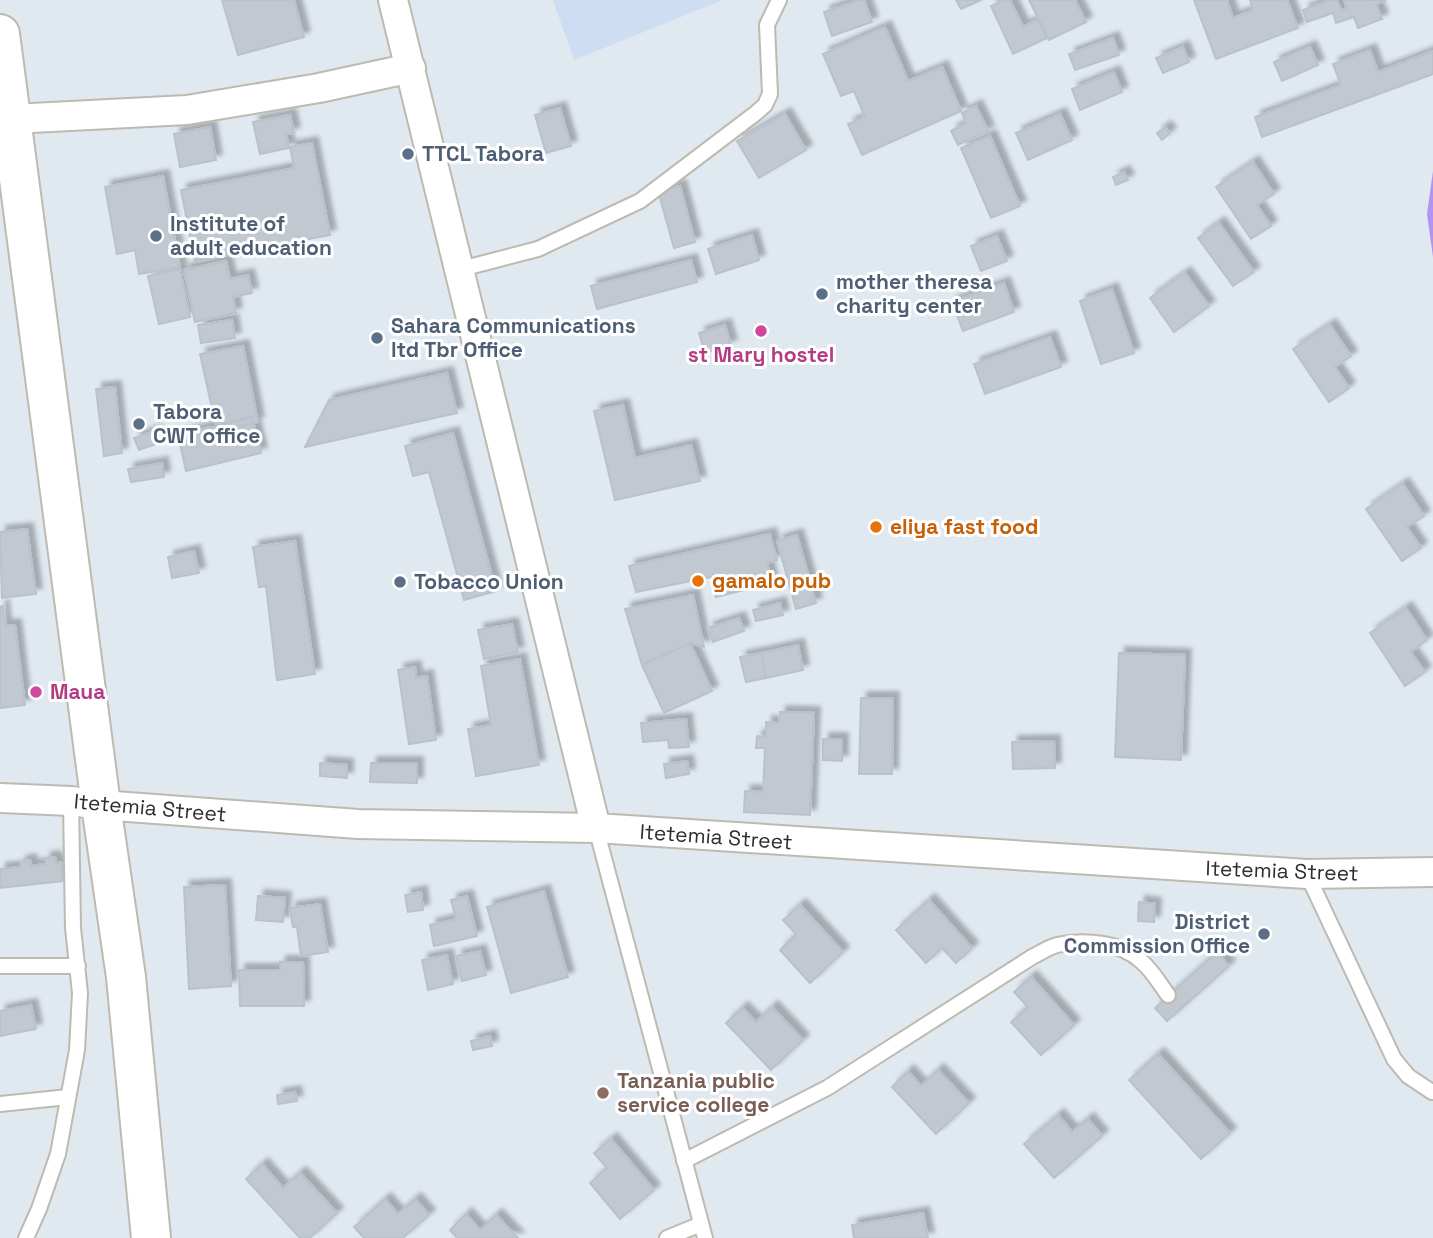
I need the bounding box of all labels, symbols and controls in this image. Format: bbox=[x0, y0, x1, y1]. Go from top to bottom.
place label: TTCL Tabora bbox=[422, 140, 544, 167]
marker: TTCL Tabora bbox=[400, 146, 416, 162]
place label: Institute of adult education bbox=[170, 210, 332, 261]
marker: Institute of adult education bbox=[148, 228, 164, 244]
place label: mother theresa charity center bbox=[836, 268, 992, 319]
marker: mother theresa charity center bbox=[814, 286, 830, 302]
place label: Sahara Communications ltd Tbr Office bbox=[391, 312, 636, 363]
marker: st Mary hostel bbox=[753, 323, 769, 339]
marker: Sahara Communications ltd Tbr Office bbox=[369, 330, 385, 346]
place label: st Mary hostel bbox=[688, 341, 834, 368]
place label: Tabora CWT office bbox=[153, 398, 260, 449]
marker: Tabora CWT office bbox=[131, 416, 147, 432]
place label: eliya fast food bbox=[890, 513, 1038, 540]
marker: eliya fast food bbox=[868, 519, 884, 535]
place label: gamalo pub bbox=[712, 567, 831, 594]
place label: Tobacco Union bbox=[414, 568, 564, 595]
marker: gamalo pub bbox=[690, 573, 706, 589]
marker: Tobacco Union bbox=[392, 574, 408, 590]
place label: Maua bbox=[50, 678, 105, 705]
marker: Maua bbox=[28, 684, 44, 700]
street label: Itetemia Street bbox=[73, 787, 227, 828]
street label: Itetemia Street bbox=[639, 818, 793, 855]
street label: Itetemia Street bbox=[1205, 854, 1359, 887]
place label: District Commission Office bbox=[1064, 908, 1250, 959]
marker: District Commission Office bbox=[1256, 926, 1272, 942]
place label: Tanzania public service college bbox=[617, 1067, 775, 1118]
marker: Tanzania public service college bbox=[595, 1085, 611, 1101]

